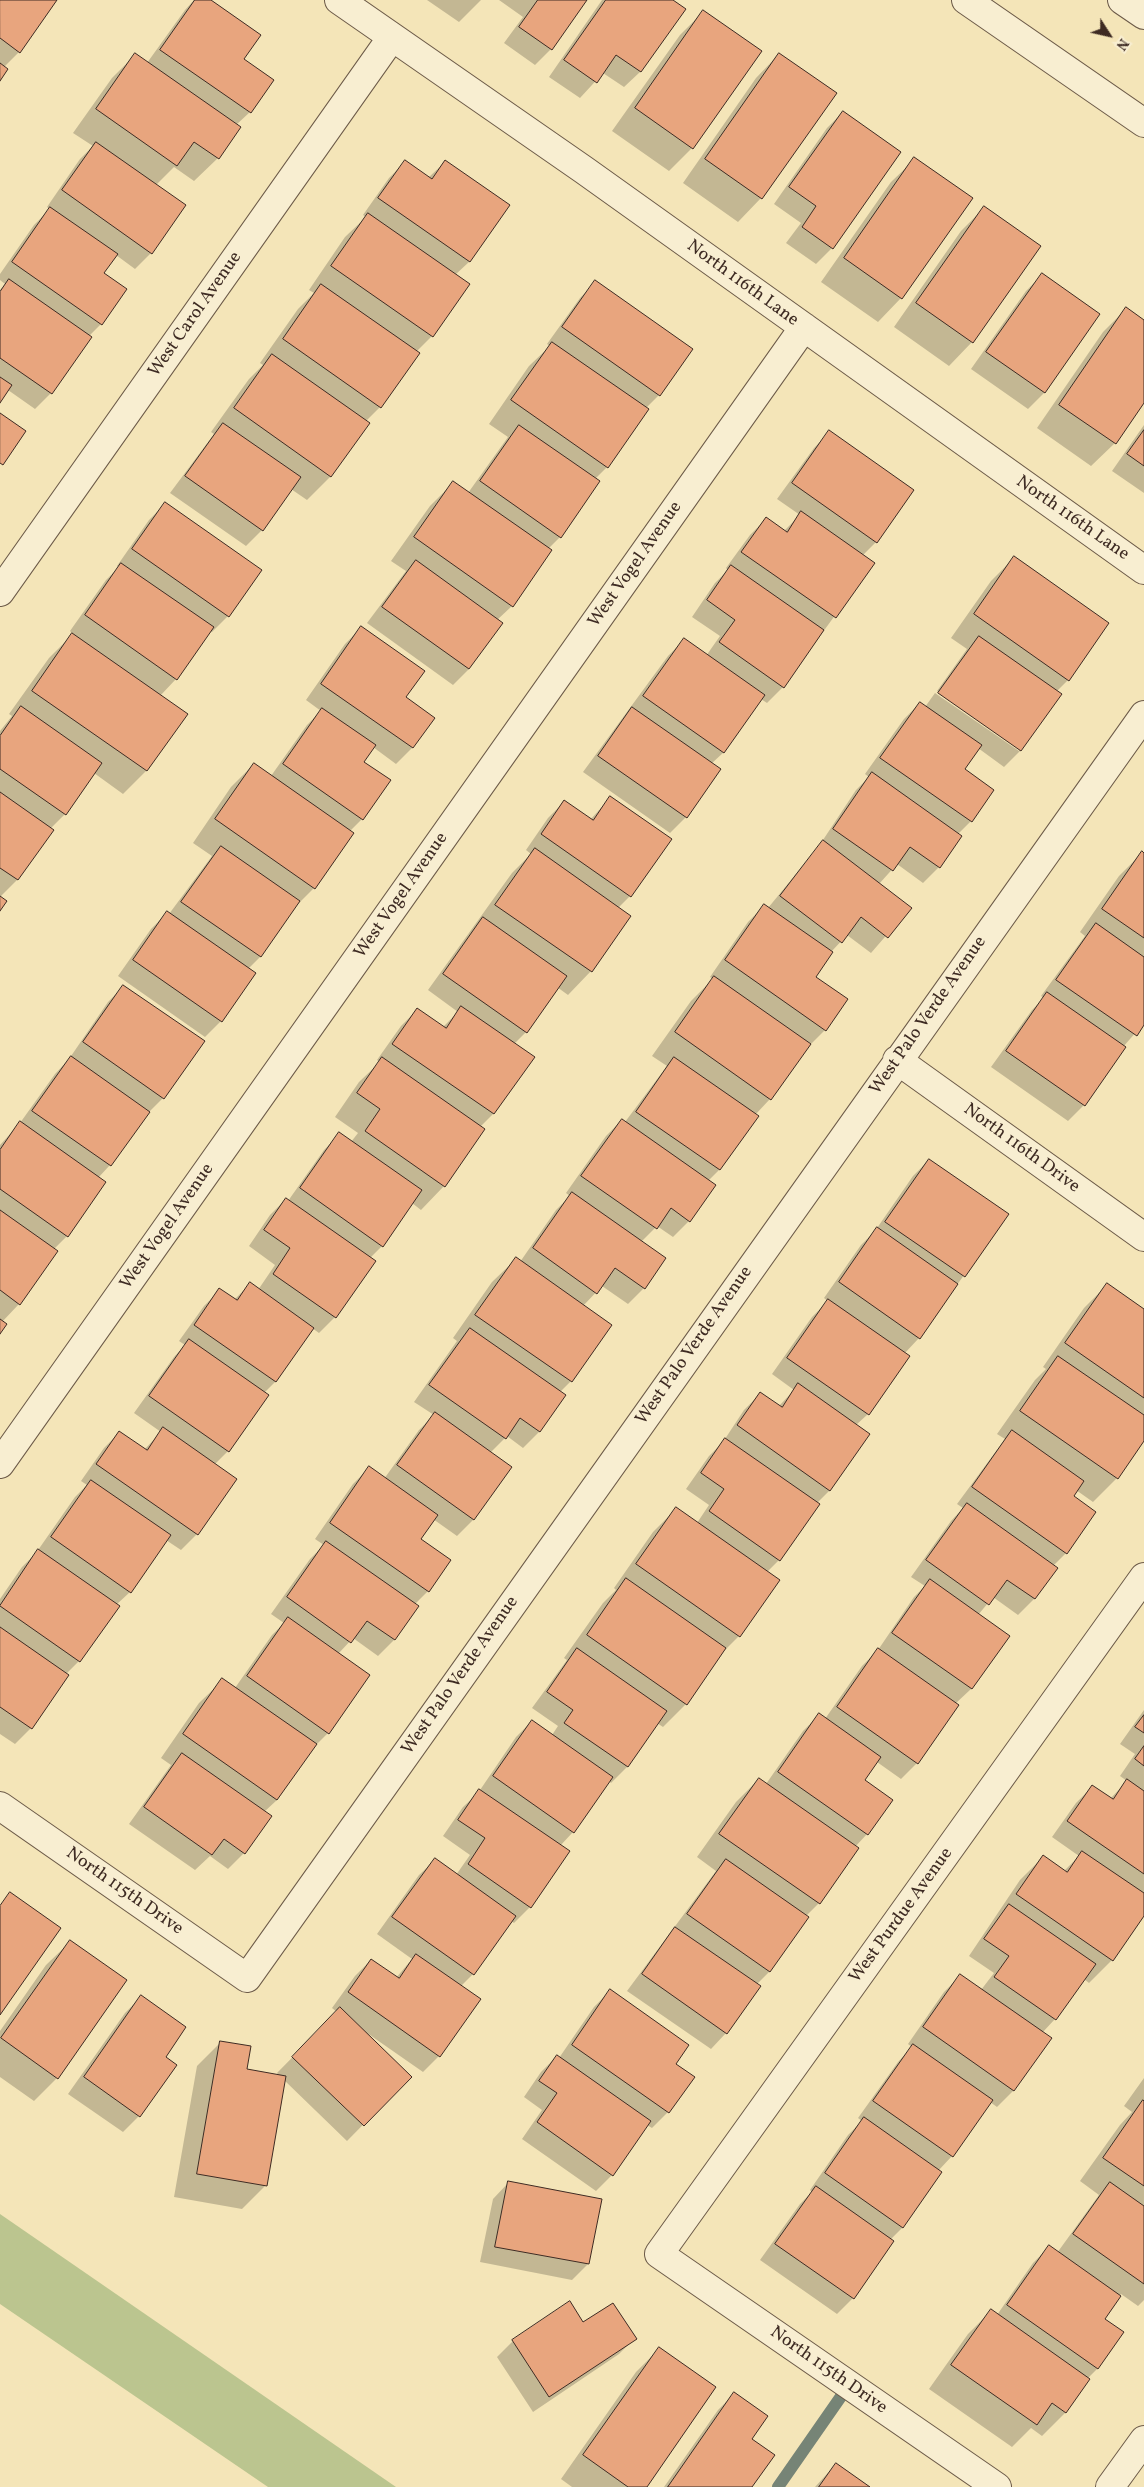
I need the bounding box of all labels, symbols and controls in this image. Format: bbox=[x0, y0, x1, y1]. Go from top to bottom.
north arrow bbox=[1084, 10, 1134, 60]
text: N bbox=[1111, 34, 1132, 53]
street label: North 116th Lane bbox=[682, 236, 802, 332]
street label: West Carol Avenue bbox=[145, 248, 247, 382]
street label: North 116th Lane bbox=[1011, 472, 1133, 566]
street label: West Vogel Avenue bbox=[585, 498, 687, 632]
street label: West Vogel Avenue bbox=[351, 829, 453, 963]
street label: West Palo Verde Avenue bbox=[866, 933, 992, 1099]
street label: North 116th Drive bbox=[959, 1099, 1083, 1199]
street label: West Vogel Avenue bbox=[117, 1160, 219, 1294]
street label: West Palo Verde Avenue bbox=[632, 1263, 758, 1429]
street label: West Palo Verde Avenue bbox=[398, 1593, 524, 1759]
street label: North 115th Drive bbox=[61, 1843, 187, 1941]
street label: West Purdue Avenue bbox=[846, 1844, 958, 1988]
street label: North 115th Drive bbox=[765, 2322, 891, 2420]

